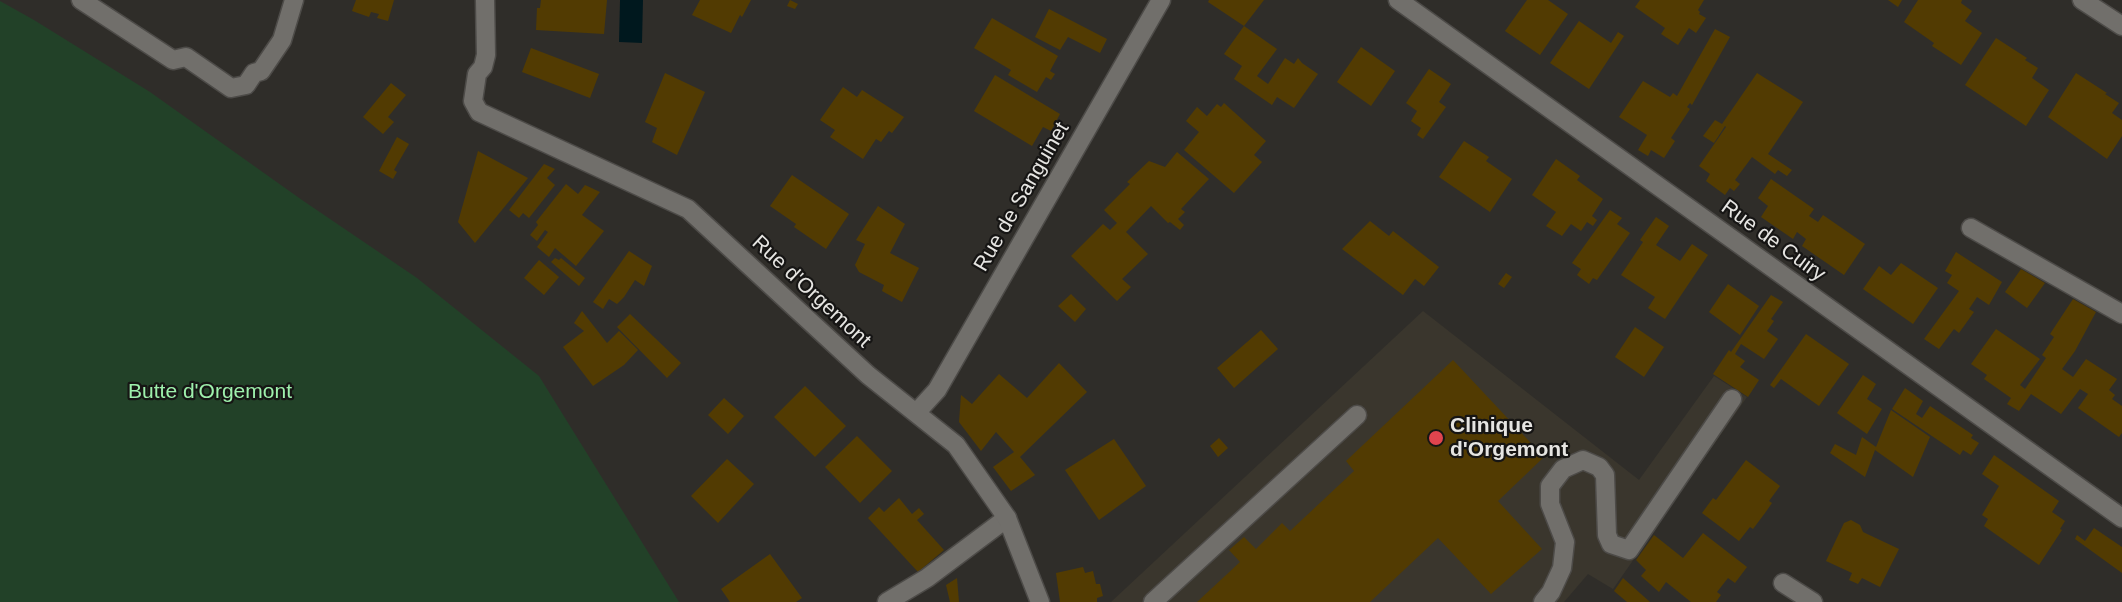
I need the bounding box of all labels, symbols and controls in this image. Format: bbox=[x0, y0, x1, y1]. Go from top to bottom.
street label: Rue de Sanguinet bbox=[969, 118, 1075, 276]
street label: Rue de Cuiry bbox=[1716, 195, 1830, 287]
street label: Rue d'Orgemont bbox=[746, 230, 876, 354]
park label: Butte d'Orgemont bbox=[128, 379, 292, 405]
place label: Clinique d'Orgemont bbox=[1450, 413, 1568, 463]
marker: Clinique d'Orgemont bbox=[1427, 429, 1445, 447]

